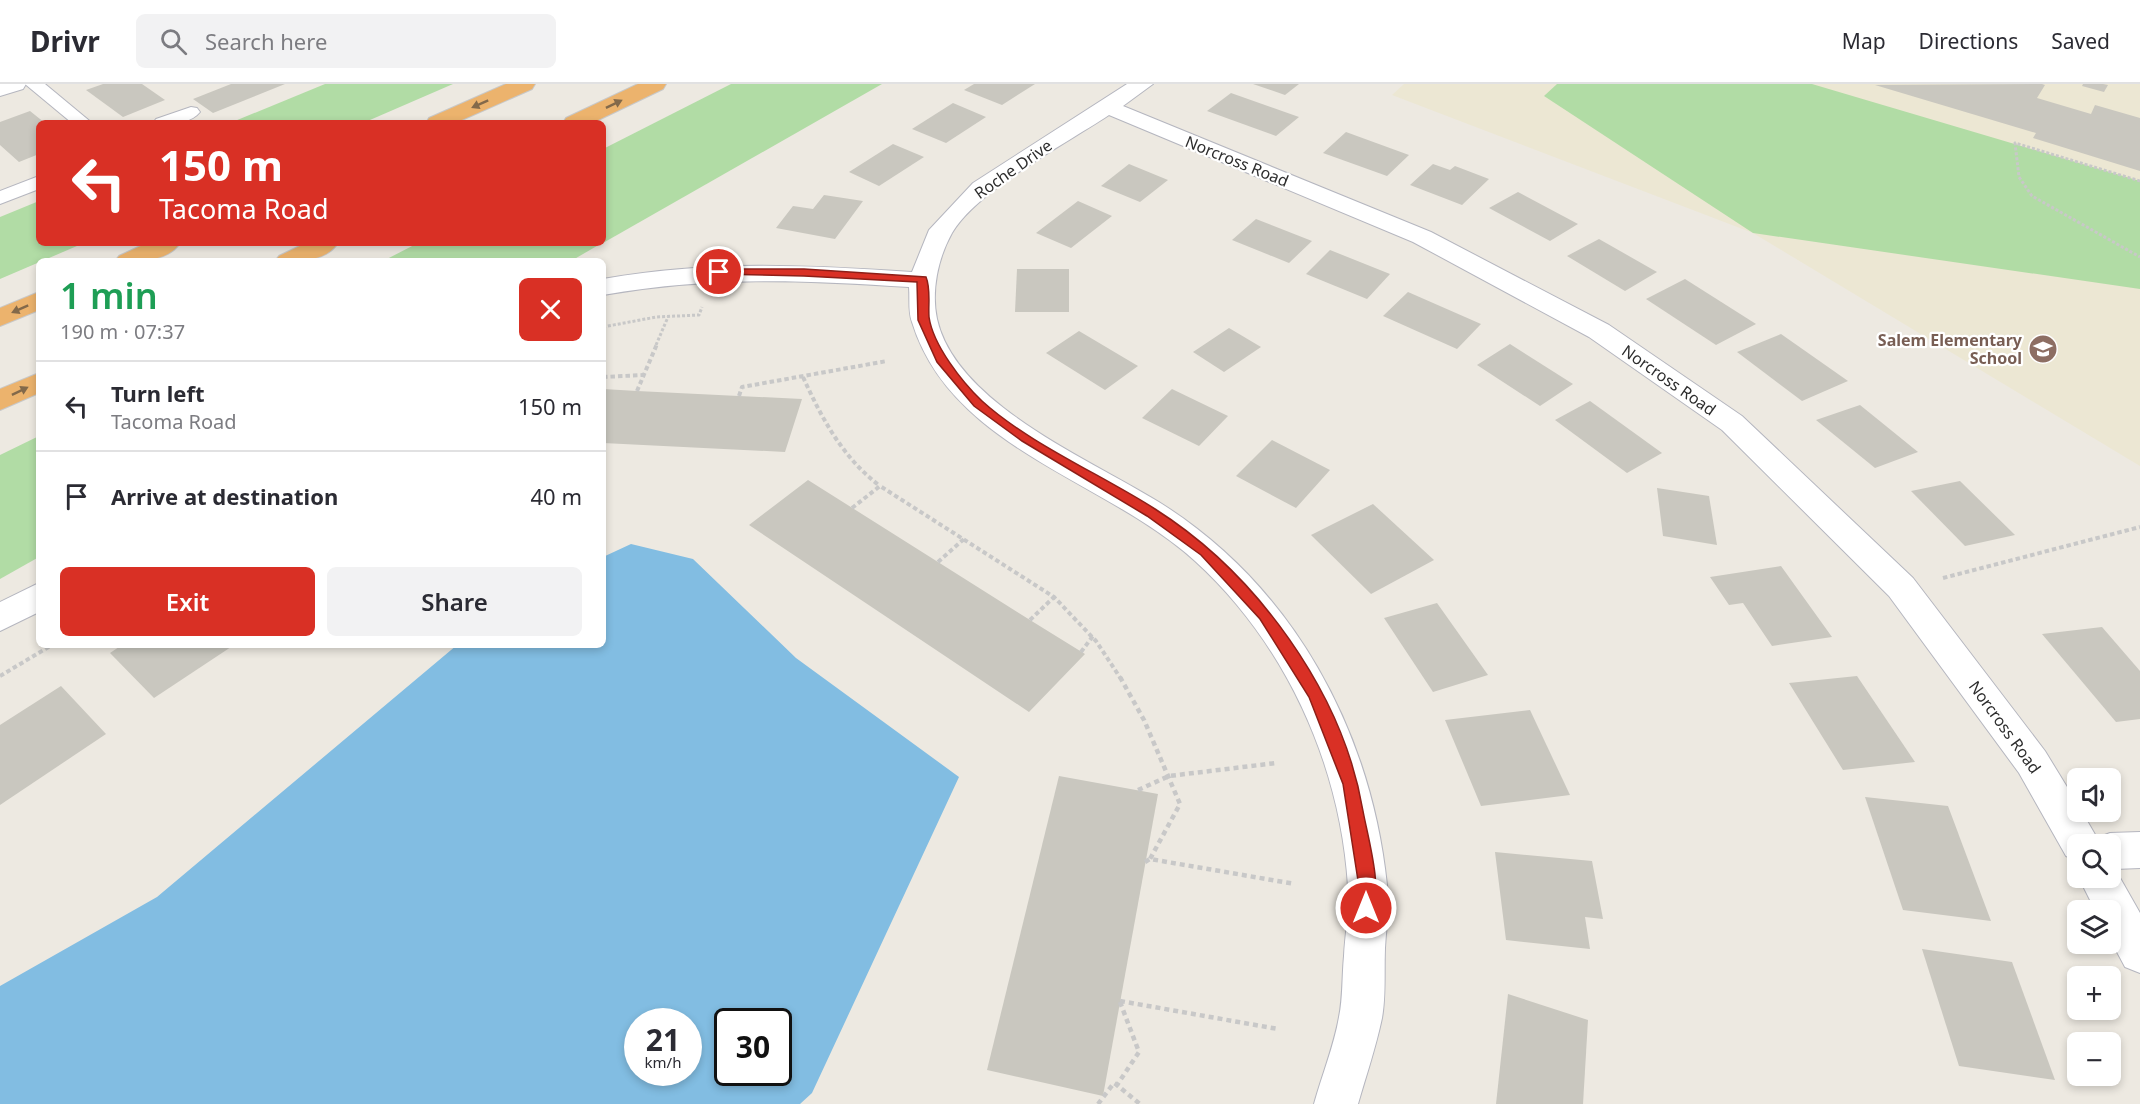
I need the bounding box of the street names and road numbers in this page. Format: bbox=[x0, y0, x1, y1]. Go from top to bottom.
street label: Norcross Road bbox=[1182, 130, 1292, 192]
street label: Roche Drive bbox=[970, 134, 1056, 204]
street label: Norcross Road bbox=[1618, 340, 1720, 420]
street label: Norcross Road bbox=[1964, 676, 2046, 778]

